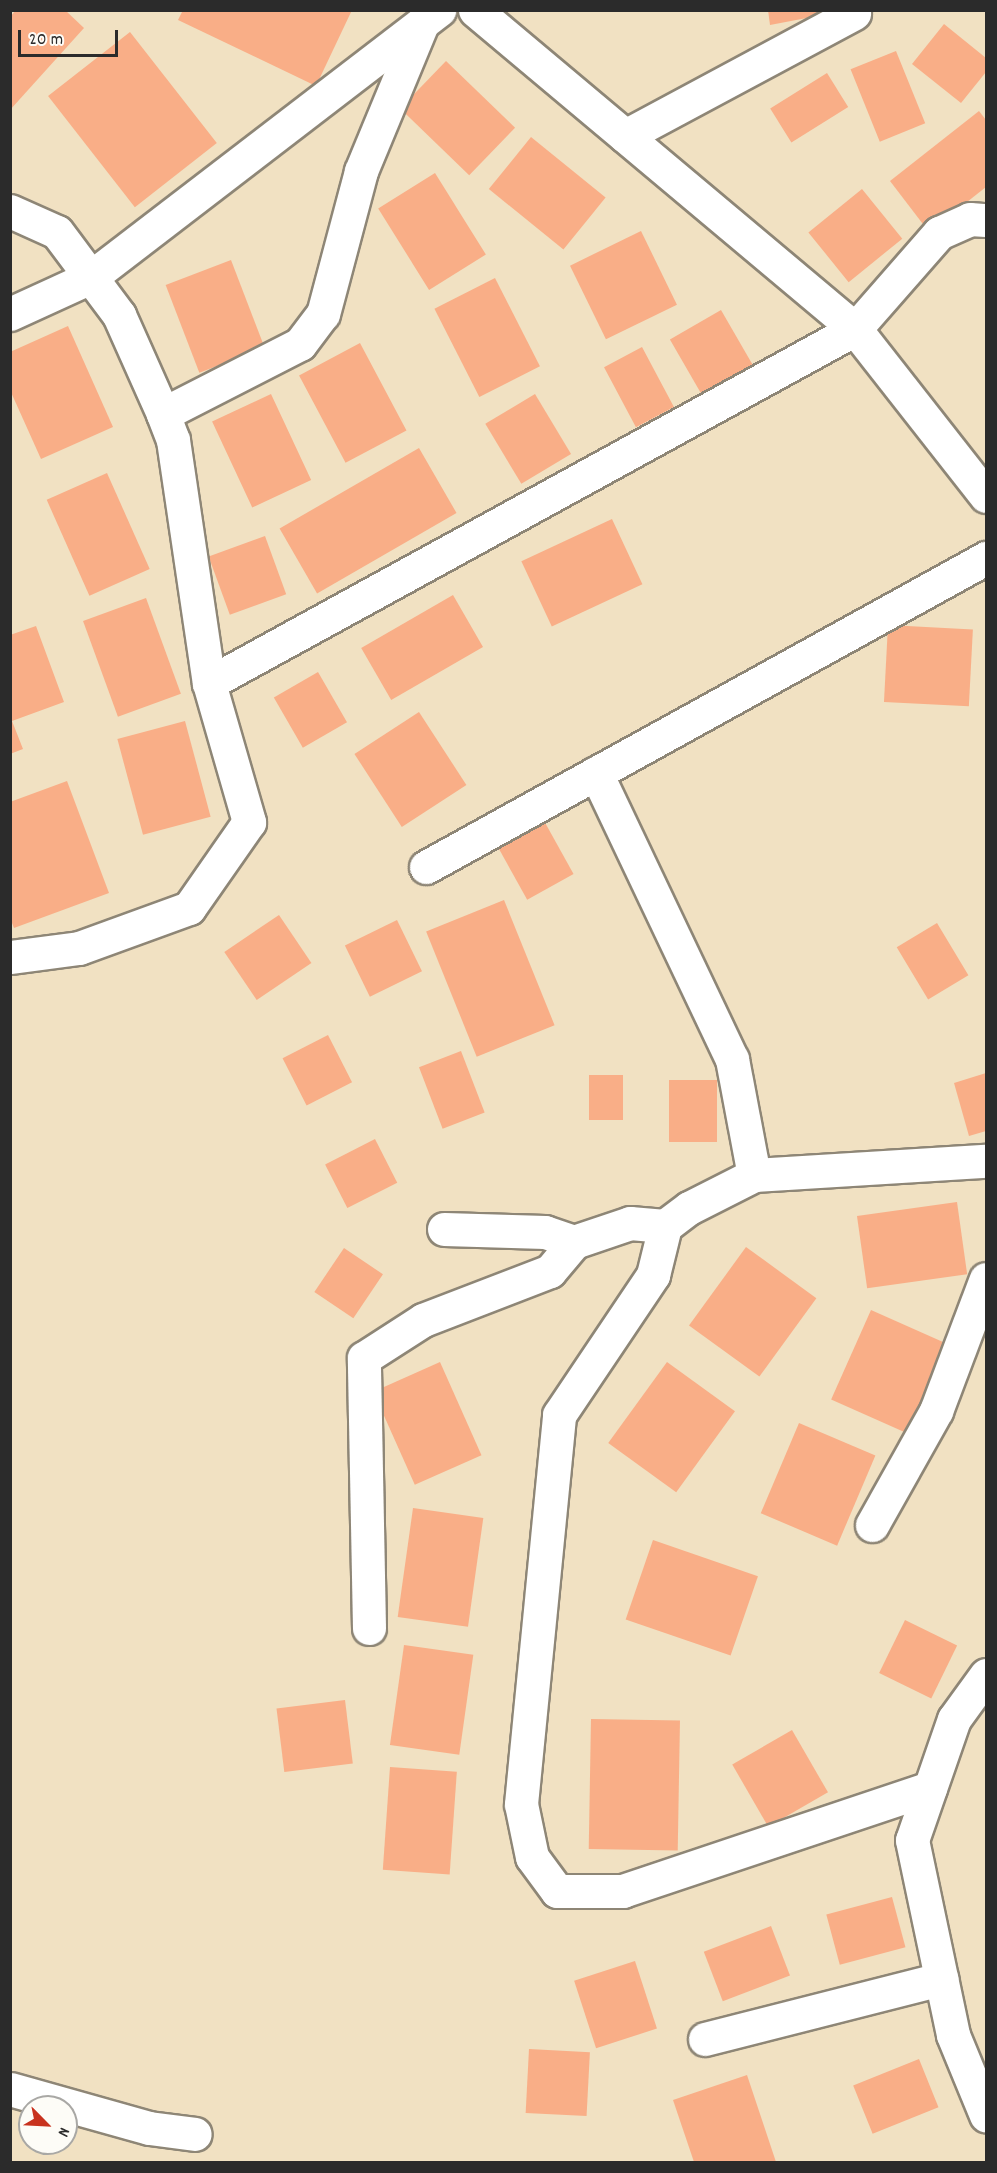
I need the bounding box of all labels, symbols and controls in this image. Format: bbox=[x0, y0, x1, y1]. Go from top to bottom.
scale bar bbox=[21, 18, 122, 56]
text: 20 m bbox=[29, 28, 63, 53]
north arrow bbox=[18, 2095, 78, 2155]
text: N bbox=[51, 2123, 75, 2140]

